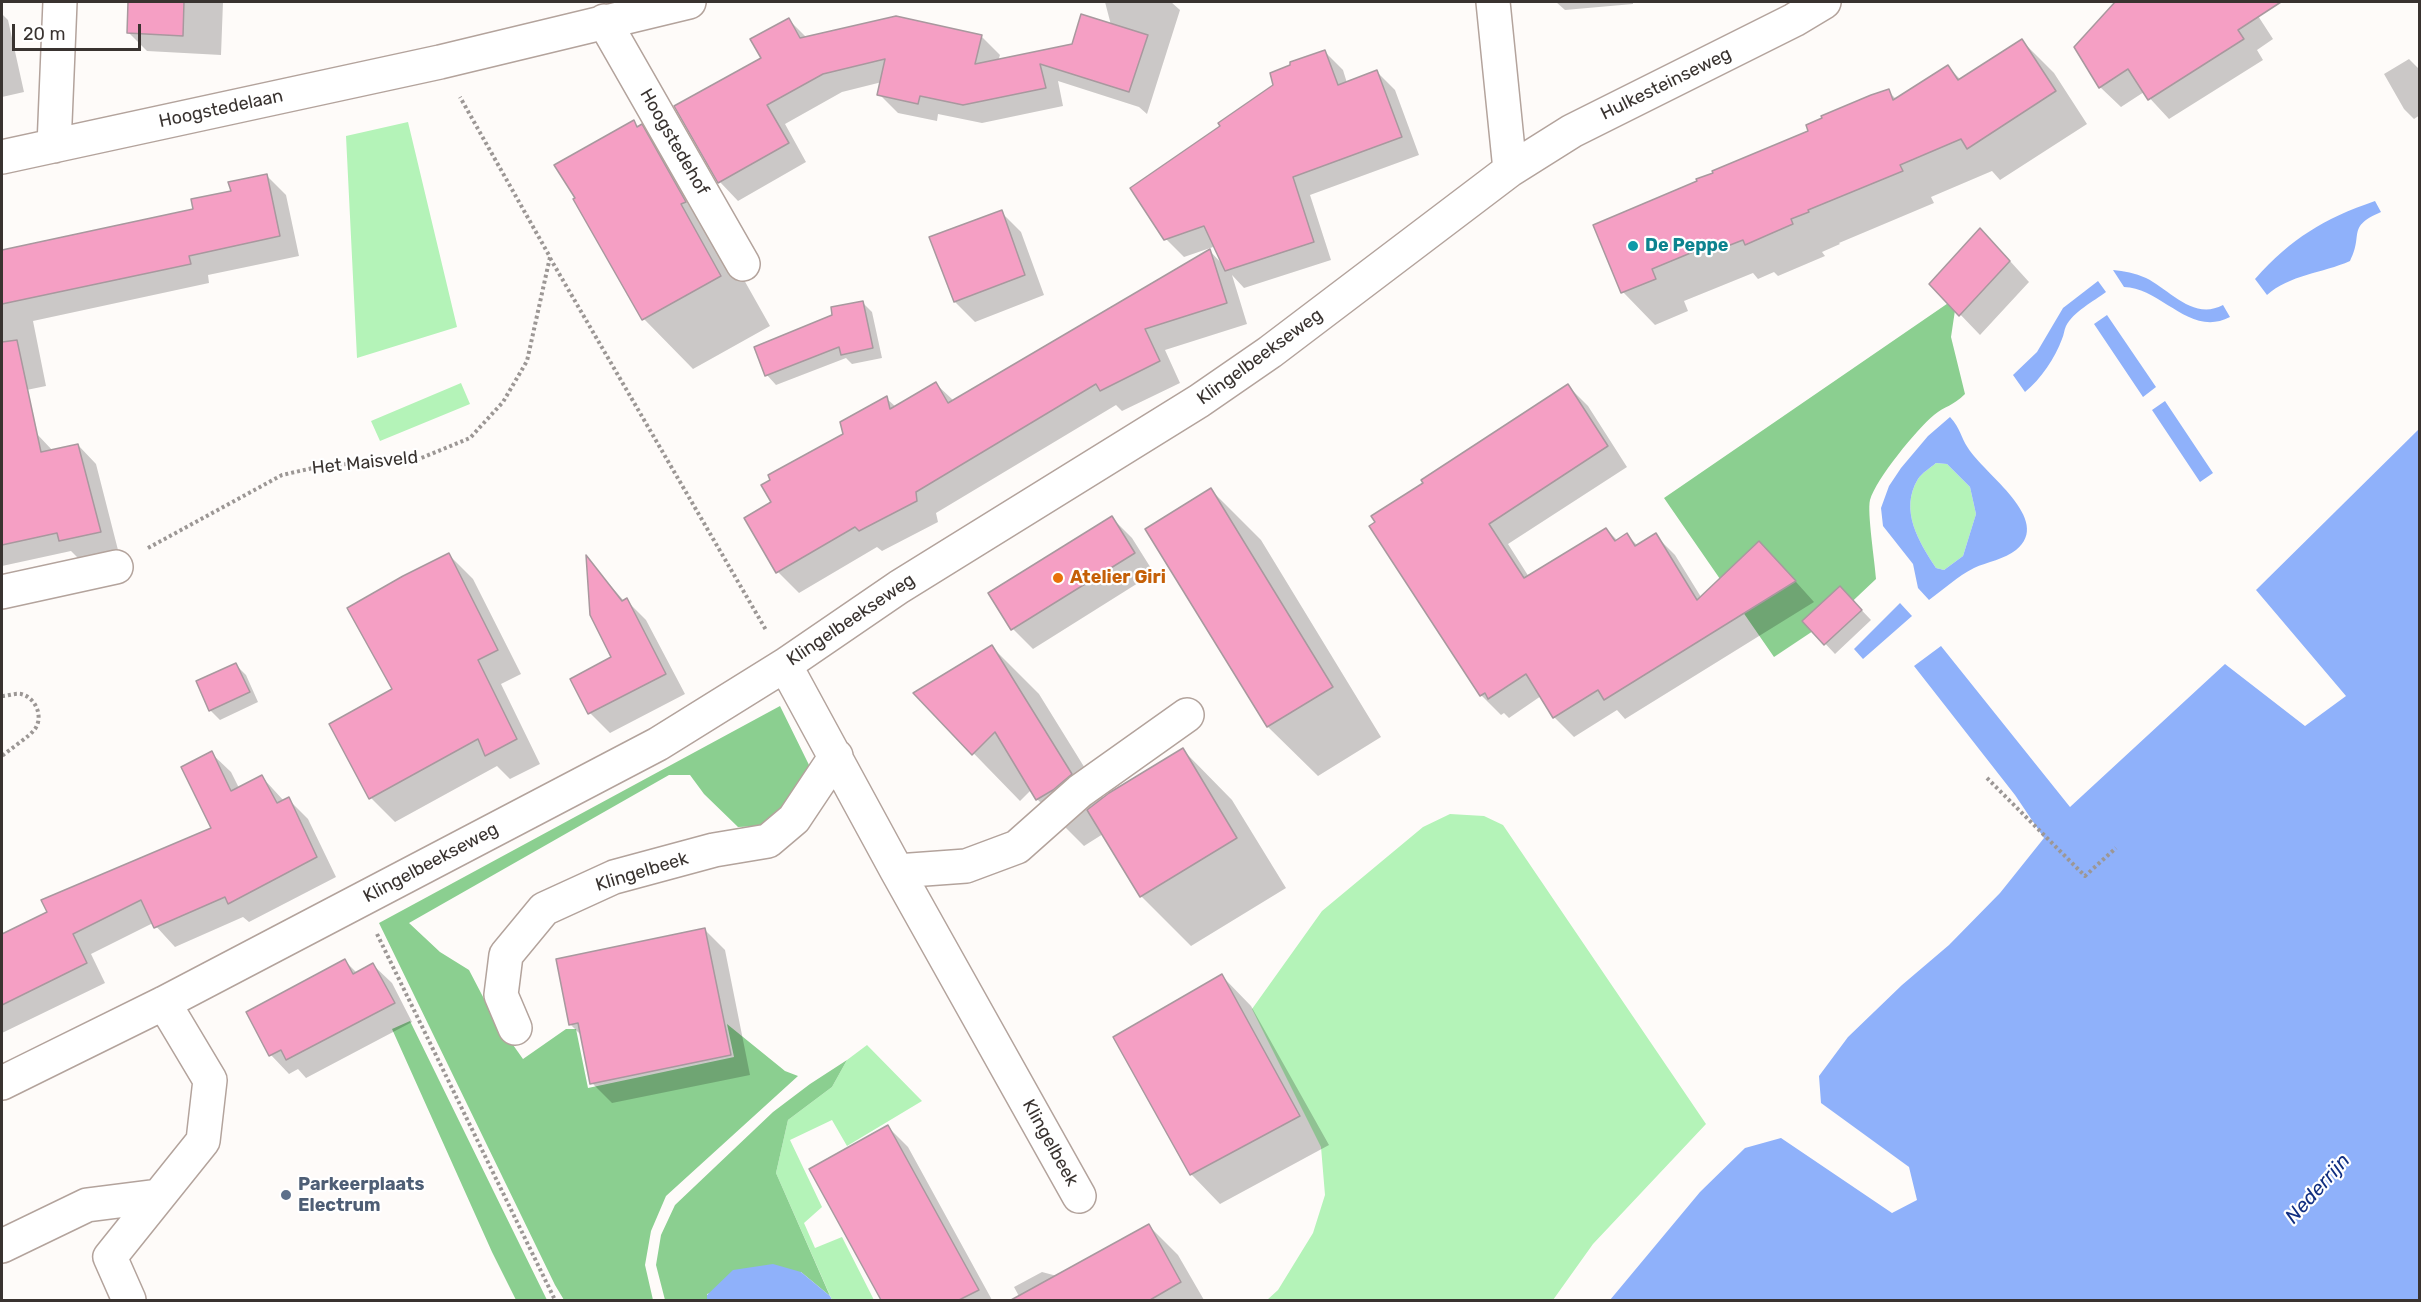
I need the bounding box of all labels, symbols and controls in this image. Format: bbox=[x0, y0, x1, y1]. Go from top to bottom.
scale bar bbox=[15, 12, 144, 50]
text: 20 m bbox=[23, 23, 65, 45]
street label: Hulkesteinseweg bbox=[1597, 43, 1735, 125]
street label: Hoogstedelaan bbox=[157, 85, 285, 133]
street label: Hoogstedehof bbox=[635, 85, 713, 199]
place label: De Peppe bbox=[1645, 235, 1729, 257]
marker: De Peppe bbox=[1626, 239, 1640, 253]
street label: Klingelbeekseweg bbox=[1193, 304, 1327, 410]
street label: Het Maisveld bbox=[311, 447, 419, 479]
place label: Atelier Giri bbox=[1070, 567, 1166, 589]
street label: Klingelbeekseweg bbox=[783, 569, 919, 671]
marker: Atelier Giri bbox=[1051, 571, 1065, 585]
street label: Klingelbeekseweg bbox=[360, 818, 502, 908]
street label: Klingelbeek bbox=[593, 848, 691, 896]
street label: Klingelbeek bbox=[1017, 1096, 1083, 1190]
water label: Nederrijn bbox=[2280, 1149, 2356, 1229]
place label: Parkeerplaats Electrum bbox=[298, 1174, 424, 1216]
marker: Parkeerplaats Electrum bbox=[279, 1188, 293, 1202]

